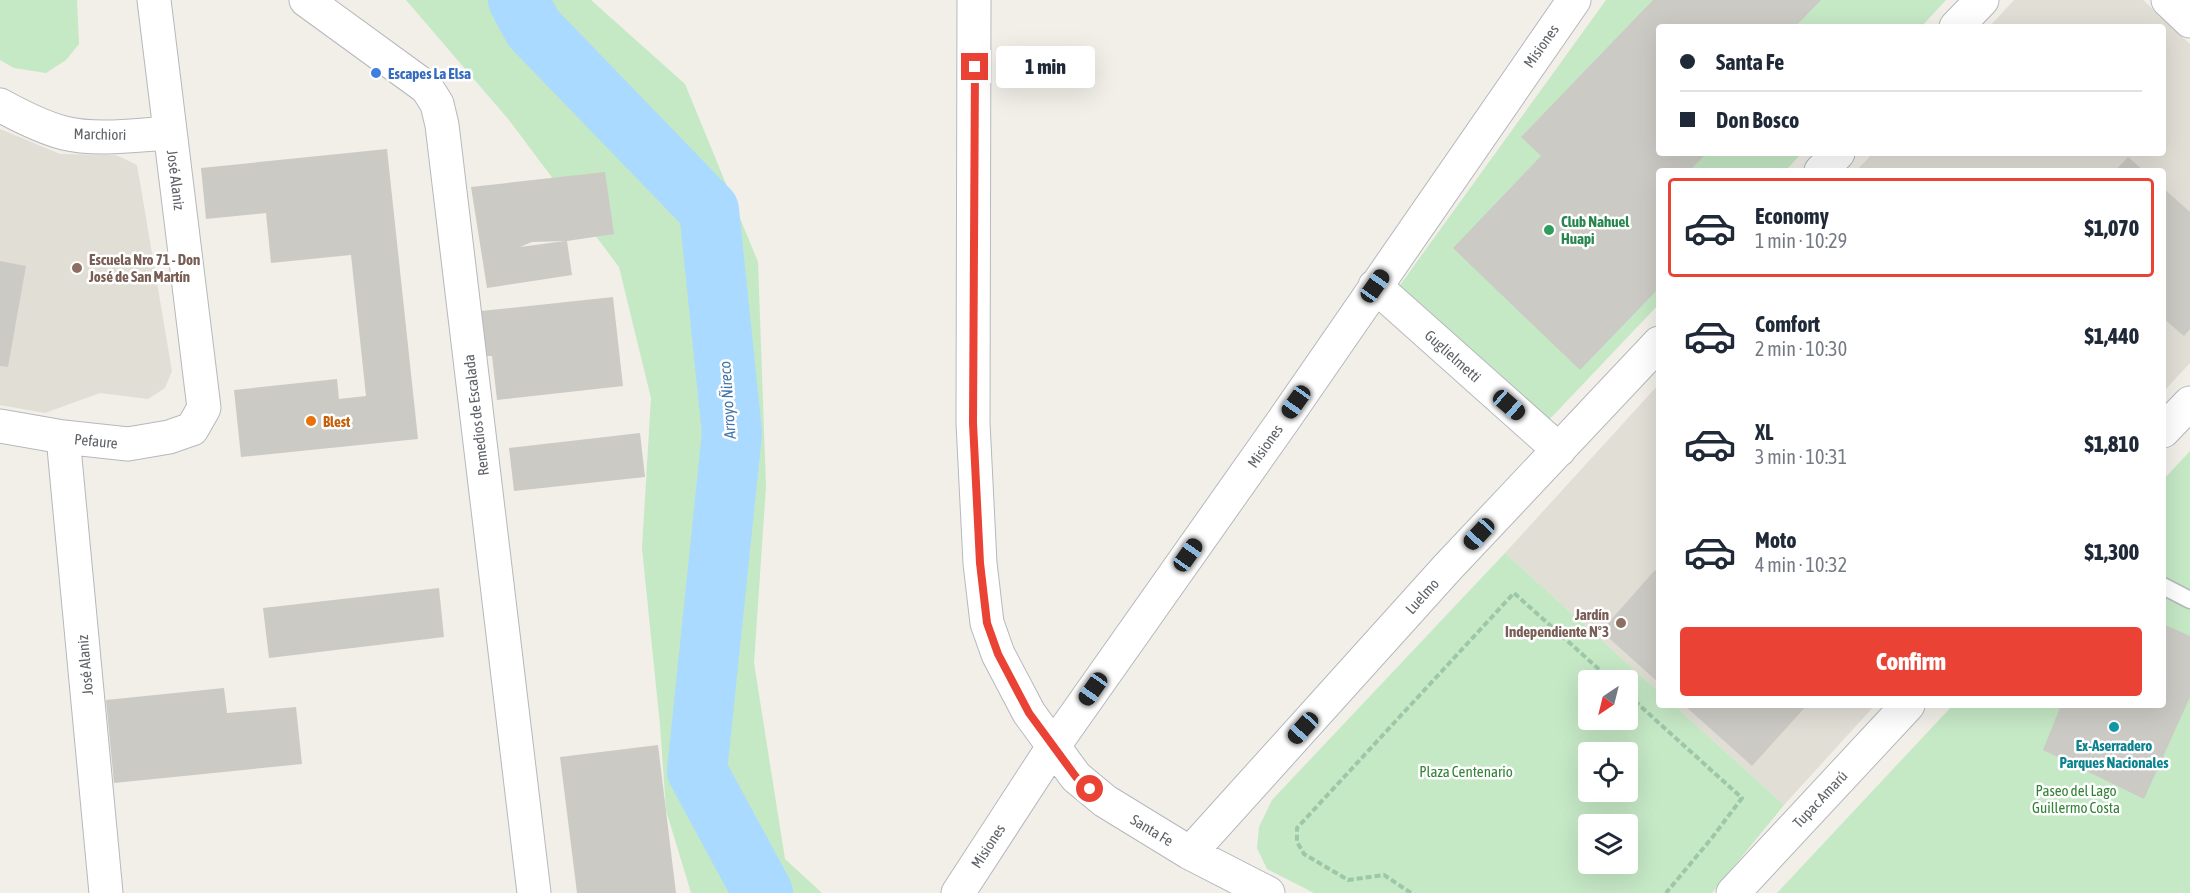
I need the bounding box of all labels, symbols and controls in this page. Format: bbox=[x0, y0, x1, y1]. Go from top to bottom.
street label: Misiones bbox=[1520, 21, 1562, 71]
callout: 1 min bbox=[996, 46, 1095, 88]
text: Santa Fe bbox=[1716, 49, 1784, 75]
route end bbox=[961, 53, 988, 80]
text: 1 min bbox=[1025, 55, 1066, 78]
place label: Escapes La Elsa bbox=[388, 65, 471, 82]
marker: Escapes La Elsa bbox=[369, 66, 383, 80]
text: Don Bosco bbox=[1716, 107, 1799, 133]
street label: Marchiori bbox=[74, 125, 126, 143]
street label: José Alaniz bbox=[164, 149, 188, 212]
icon: car bbox=[1683, 201, 1737, 255]
text: Economy bbox=[1755, 203, 1829, 229]
place label: Club Nahuel Huapi bbox=[1561, 213, 1630, 247]
text: $1,070 bbox=[2084, 215, 2139, 241]
marker: Club Nahuel Huapi bbox=[1542, 223, 1556, 237]
text: 1 min · 10:29 bbox=[1755, 229, 1847, 252]
place label: Escuela Nro 71 - Don José de San Martín bbox=[88, 251, 200, 285]
marker: Escuela Nro 71 - Don José de San Martín bbox=[70, 261, 84, 275]
car bbox=[1357, 266, 1393, 306]
icon: car bbox=[1683, 309, 1737, 363]
text: Comfort bbox=[1755, 311, 1820, 337]
text: $1,440 bbox=[2084, 323, 2139, 349]
street label: Guglielmetti bbox=[1421, 326, 1485, 386]
text: 2 min · 10:30 bbox=[1755, 337, 1847, 360]
street label: Remedios de Escalada bbox=[460, 353, 492, 477]
water label: Arroyo Ñireco bbox=[715, 360, 740, 441]
car bbox=[1278, 382, 1314, 422]
car bbox=[1490, 386, 1528, 424]
place label: Blest bbox=[323, 413, 351, 430]
marker: Blest bbox=[304, 414, 318, 428]
icon: car bbox=[1683, 417, 1737, 471]
text: XL bbox=[1755, 419, 1773, 445]
street label: Misiones bbox=[1244, 421, 1286, 471]
street label: Pefaure bbox=[73, 430, 119, 452]
text: $1,810 bbox=[2084, 431, 2139, 457]
text: 3 min · 10:31 bbox=[1755, 445, 1847, 468]
car bbox=[1460, 515, 1498, 553]
icon: car bbox=[1683, 525, 1737, 579]
text: Moto bbox=[1755, 527, 1797, 553]
car bbox=[1170, 535, 1206, 575]
text: $1,300 bbox=[2084, 539, 2139, 565]
text: 4 min · 10:32 bbox=[1755, 553, 1847, 576]
street label: Luelmo bbox=[1402, 575, 1442, 617]
place label: Jardín Independiente N°3 bbox=[1505, 606, 1609, 640]
marker: Jardín Independiente N°3 bbox=[1614, 616, 1628, 630]
button: Confirm bbox=[1680, 627, 2142, 696]
street label: José Alaniz bbox=[74, 634, 96, 696]
car bbox=[1075, 669, 1111, 709]
north arrow bbox=[1578, 670, 1638, 730]
map controls bbox=[1578, 670, 1638, 874]
car bbox=[1284, 709, 1322, 747]
marker: Ex-Aserradero Parques Nacionales bbox=[2107, 720, 2121, 734]
place label: Ex-Aserradero Parques Nacionales bbox=[2059, 737, 2169, 771]
button: locate bbox=[1578, 742, 1638, 802]
park label: Plaza Centenario bbox=[1419, 763, 1513, 780]
street label: Tupac Amarú bbox=[1789, 767, 1851, 831]
route start bbox=[1076, 775, 1103, 802]
park label: Paseo del Lago Guillermo Costa bbox=[2032, 782, 2120, 816]
street label: Santa Fe bbox=[1128, 811, 1176, 849]
button: layers bbox=[1578, 814, 1638, 874]
street label: Misiones bbox=[968, 821, 1008, 871]

